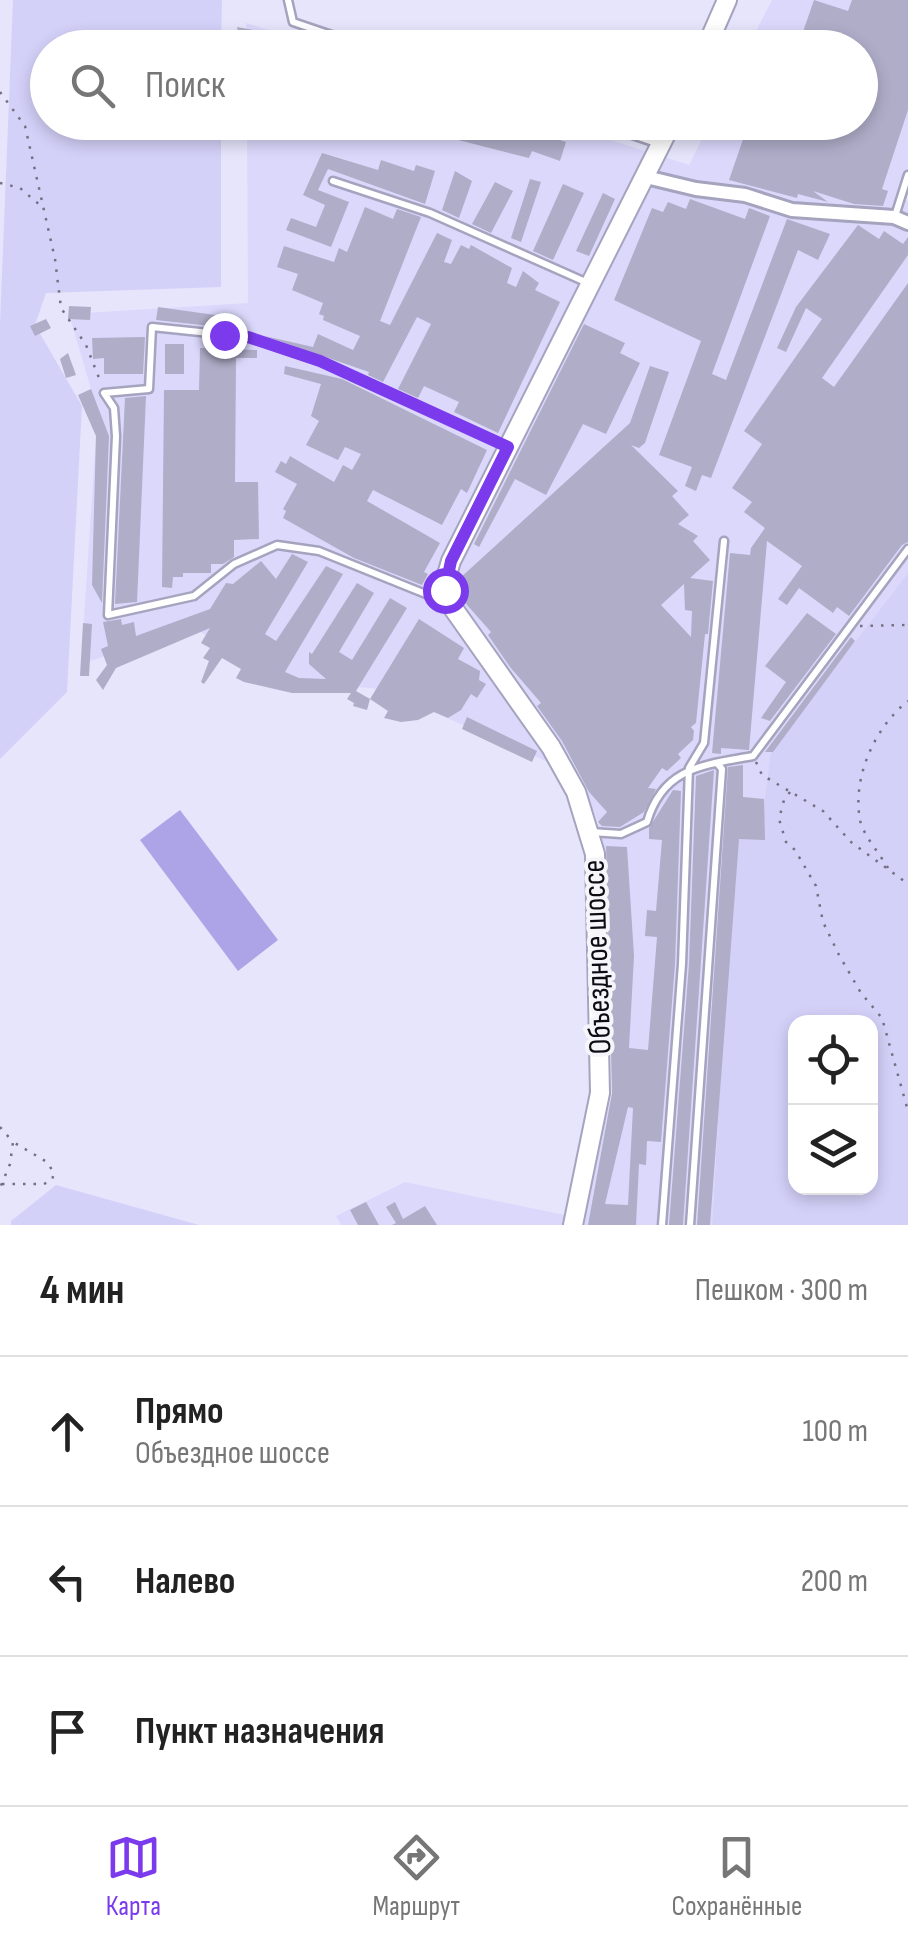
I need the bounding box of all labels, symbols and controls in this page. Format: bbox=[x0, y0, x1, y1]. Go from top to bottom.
search box bbox=[30, 30, 878, 140]
icon: search bbox=[65, 58, 120, 113]
text: Поиск bbox=[145, 63, 225, 108]
route end bbox=[202, 313, 248, 359]
route start bbox=[423, 568, 469, 614]
street label: Объездное шоссе bbox=[575, 859, 620, 1055]
map controls bbox=[788, 1015, 878, 1195]
button: locate bbox=[788, 1015, 878, 1105]
button: layers bbox=[788, 1105, 878, 1195]
text: 4 мин bbox=[40, 1265, 124, 1316]
text: Пешком · 300 m bbox=[695, 1271, 868, 1310]
text: Прямо bbox=[135, 1389, 224, 1434]
icon: ahead bbox=[40, 1404, 95, 1459]
text: 100 m bbox=[803, 1412, 868, 1451]
text: Объездное шоссе bbox=[135, 1434, 330, 1473]
icon: left bbox=[40, 1554, 95, 1609]
text: Налево bbox=[135, 1559, 235, 1604]
text: 200 m bbox=[801, 1562, 868, 1601]
icon: arrive bbox=[40, 1704, 95, 1759]
text: Пункт назначения bbox=[135, 1709, 384, 1754]
tab: Карта bbox=[106, 1830, 161, 1923]
tab: Маршрут bbox=[372, 1830, 460, 1923]
tab: Сохранённые bbox=[672, 1830, 802, 1923]

